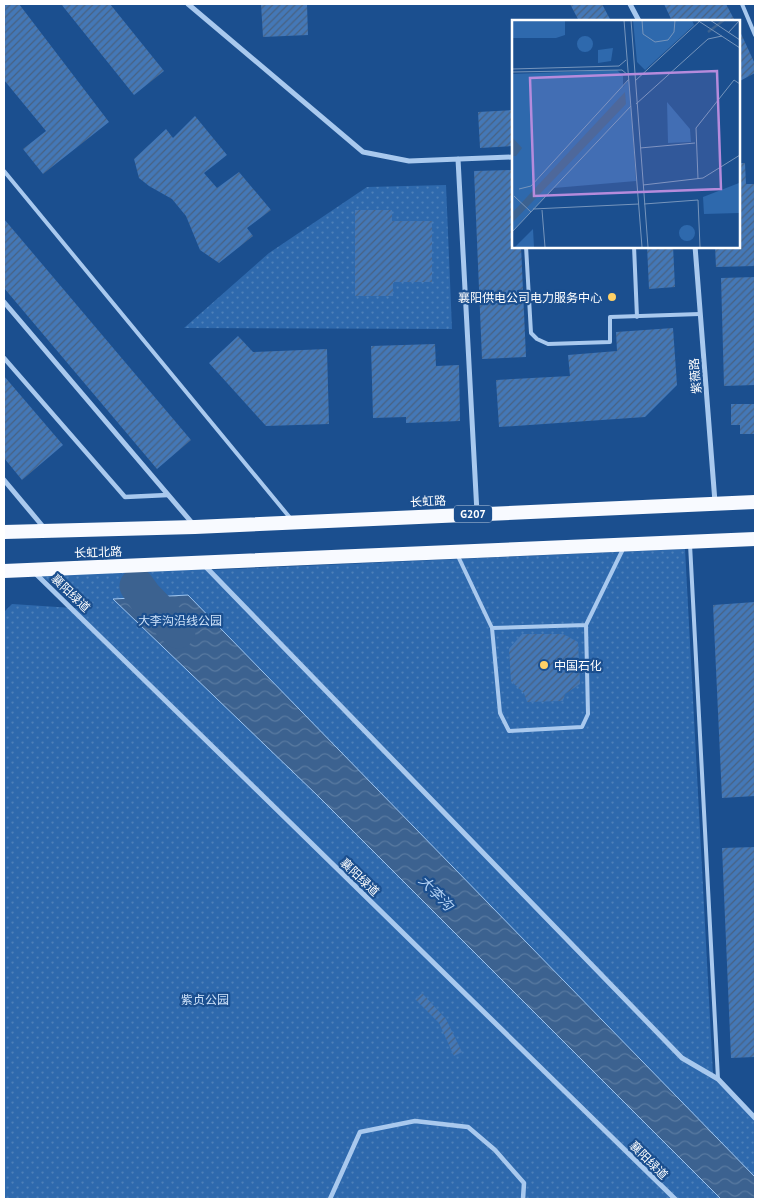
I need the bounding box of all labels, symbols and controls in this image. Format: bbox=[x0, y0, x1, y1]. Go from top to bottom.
inset map bbox=[512, 20, 739, 248]
place label: 襄阳供电公司电力服务中心 bbox=[458, 290, 602, 305]
marker: 襄阳供电公司电力服务中心 bbox=[606, 291, 618, 303]
street label: 紫薇路 bbox=[686, 357, 704, 395]
street label: 长虹路 bbox=[410, 493, 446, 509]
road number: G207 bbox=[454, 506, 492, 522]
street label: 长虹北路 bbox=[74, 544, 122, 560]
street label: 襄阳绿道 bbox=[49, 571, 93, 615]
park label: 大李沟沿线公园 bbox=[138, 613, 222, 628]
place label: 中国石化 bbox=[554, 658, 602, 673]
marker: 中国石化 bbox=[538, 659, 550, 671]
street label: 襄阳绿道 bbox=[338, 855, 382, 899]
water label: 大李沟 bbox=[415, 872, 458, 916]
park label: 紫贞公园 bbox=[181, 992, 229, 1007]
street label: 襄阳绿道 bbox=[627, 1138, 671, 1182]

